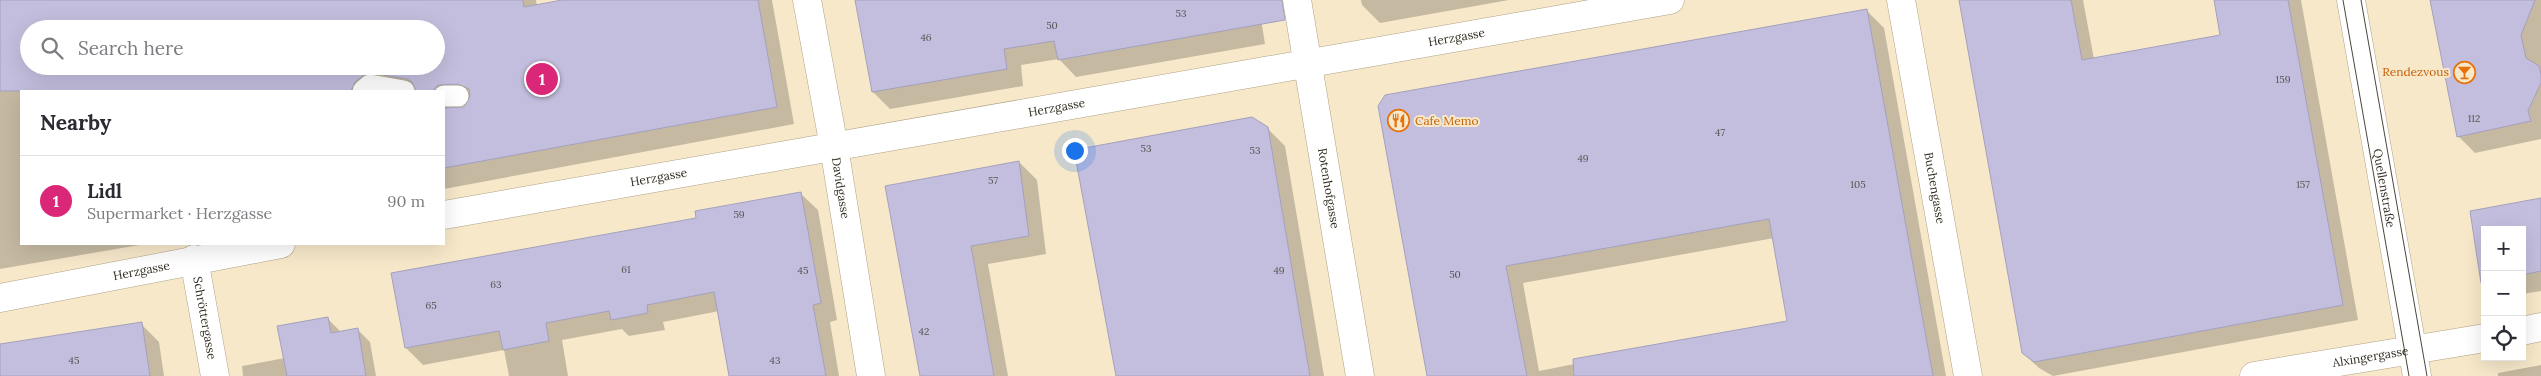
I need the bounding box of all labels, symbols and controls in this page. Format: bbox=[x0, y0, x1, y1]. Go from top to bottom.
house number: 53 bbox=[1175, 7, 1187, 20]
house number: 50 bbox=[1046, 19, 1058, 32]
search box bbox=[20, 20, 445, 75]
street label: Herzgasse bbox=[1427, 25, 1487, 49]
house number: 46 bbox=[920, 31, 932, 44]
icon: search bbox=[38, 34, 66, 62]
text: Search here bbox=[78, 36, 184, 60]
pin: 1 bbox=[526, 60, 558, 98]
bar icon: Rendezvous bbox=[2453, 60, 2477, 84]
place label: Rendezvous bbox=[2382, 64, 2449, 79]
house number: 159 bbox=[2276, 73, 2291, 86]
street label: Herzgasse bbox=[1027, 95, 1087, 119]
text: Nearby bbox=[40, 109, 111, 136]
restaurant icon: Cafe Memo bbox=[1387, 109, 1411, 133]
house number: 112 bbox=[2468, 112, 2480, 125]
place label: Cafe Memo bbox=[1415, 113, 1478, 128]
house number: 47 bbox=[1715, 126, 1725, 139]
your location bbox=[1062, 138, 1088, 164]
house number: 53 bbox=[1140, 142, 1152, 155]
house number: 53 bbox=[1249, 144, 1261, 157]
street label: Rotenhofgasse bbox=[1315, 147, 1343, 230]
street label: Quellenstraße bbox=[2370, 147, 2399, 229]
street label: Buchengasse bbox=[1921, 151, 1949, 225]
house number: 49 bbox=[1577, 152, 1589, 165]
street label: Davidgasse bbox=[829, 156, 854, 220]
street label: Herzgasse bbox=[629, 164, 689, 189]
house number: 57 bbox=[988, 174, 998, 187]
house number: 105 bbox=[1850, 178, 1866, 191]
house number: 157 bbox=[2296, 178, 2310, 191]
text: Lidl bbox=[87, 179, 122, 203]
text: 1 bbox=[53, 191, 59, 211]
text: 90 m bbox=[387, 191, 425, 211]
text: Supermarket · Herzgasse bbox=[87, 203, 272, 223]
house number: 59 bbox=[733, 208, 745, 221]
map controls bbox=[2481, 226, 2526, 361]
button: + bbox=[2481, 226, 2526, 271]
street label: Herzgasse bbox=[112, 257, 171, 283]
house number: 61 bbox=[621, 263, 631, 276]
house number: 45 bbox=[798, 264, 808, 277]
house number: 49 bbox=[1273, 264, 1285, 277]
house number: 50 bbox=[1449, 268, 1461, 281]
button: − bbox=[2481, 271, 2526, 316]
street label: Schröttergasse bbox=[190, 275, 220, 361]
house number: 63 bbox=[490, 278, 502, 291]
house number: 65 bbox=[425, 299, 437, 312]
button: locate bbox=[2481, 316, 2526, 361]
house number: 42 bbox=[919, 325, 929, 338]
street label: Alxingergasse bbox=[2330, 343, 2410, 370]
house number: 45 bbox=[69, 354, 79, 367]
house number: 43 bbox=[770, 354, 781, 367]

